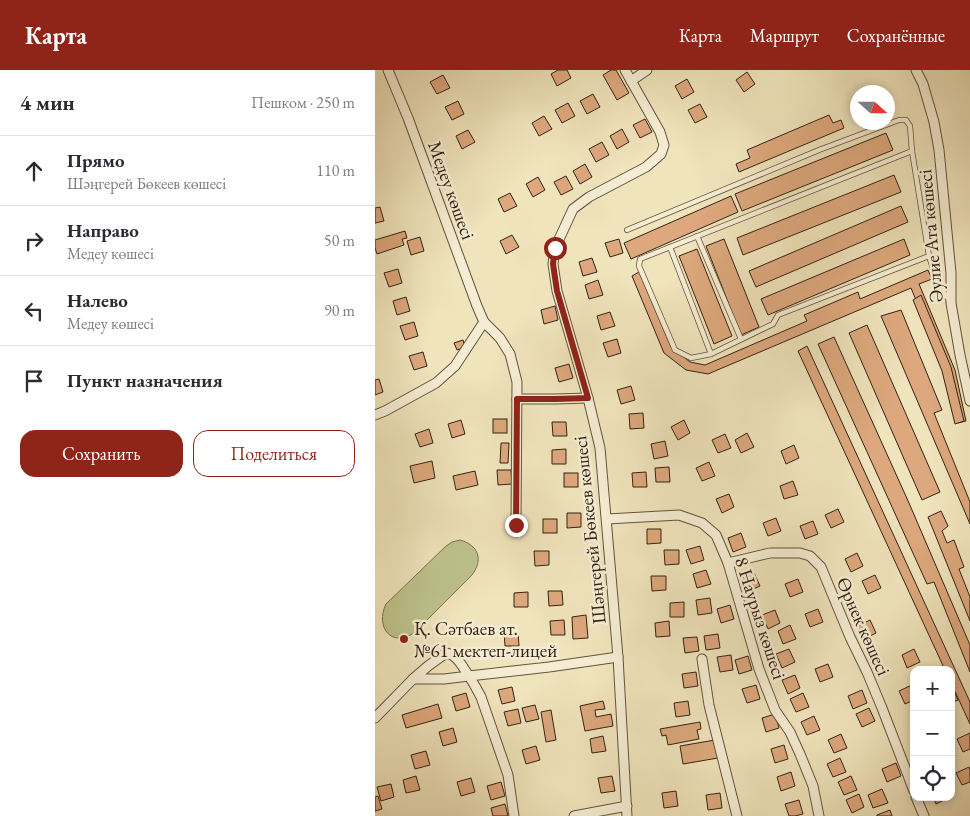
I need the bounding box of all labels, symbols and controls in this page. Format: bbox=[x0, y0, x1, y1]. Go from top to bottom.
text: Карта bbox=[25, 20, 87, 51]
text: Карта bbox=[679, 24, 722, 47]
text: Маршрут bbox=[750, 24, 819, 47]
text: Сохранённые bbox=[847, 24, 945, 47]
north arrow bbox=[850, 85, 895, 130]
text: 4 мин bbox=[20, 89, 75, 116]
text: Пешком · 250 m bbox=[251, 92, 355, 113]
street label: Медеу көшесі bbox=[422, 137, 481, 243]
text: Прямо bbox=[67, 148, 125, 173]
icon: ahead bbox=[20, 157, 48, 185]
text: 110 m bbox=[316, 160, 355, 181]
street label: Әулие Ата көшесі bbox=[912, 168, 949, 303]
text: Шәңгерей Бөкеев көшесі bbox=[67, 173, 226, 194]
text: Направо bbox=[67, 218, 139, 243]
icon: right bbox=[20, 227, 48, 255]
text: 50 m bbox=[324, 230, 355, 251]
route start bbox=[544, 237, 567, 260]
text: Медеу көшесі bbox=[67, 243, 154, 264]
text: Налево bbox=[67, 288, 128, 313]
icon: left bbox=[20, 297, 48, 325]
text: 90 m bbox=[324, 300, 355, 321]
text: Медеу көшесі bbox=[67, 313, 154, 334]
icon: arrive bbox=[20, 367, 48, 395]
text: Пункт назначения bbox=[67, 368, 223, 393]
button: Сохранить bbox=[20, 430, 183, 477]
button: Поделиться bbox=[193, 430, 355, 477]
street label: Шәңгерей Бөкеев көшесі bbox=[567, 434, 612, 625]
route end bbox=[505, 514, 528, 537]
street label: 8 Наурыз көшесі bbox=[729, 554, 792, 683]
street label: Өрнек көшесі bbox=[831, 573, 897, 680]
place label: Қ. Сәтбаев ат. №61 мектеп-лицей bbox=[414, 616, 557, 663]
marker: Қ. Сәтбаев ат. №61 мектеп-лицей bbox=[398, 633, 410, 645]
map controls bbox=[910, 666, 955, 801]
button: + bbox=[910, 666, 955, 711]
button: − bbox=[910, 711, 955, 756]
button: locate bbox=[910, 756, 955, 801]

